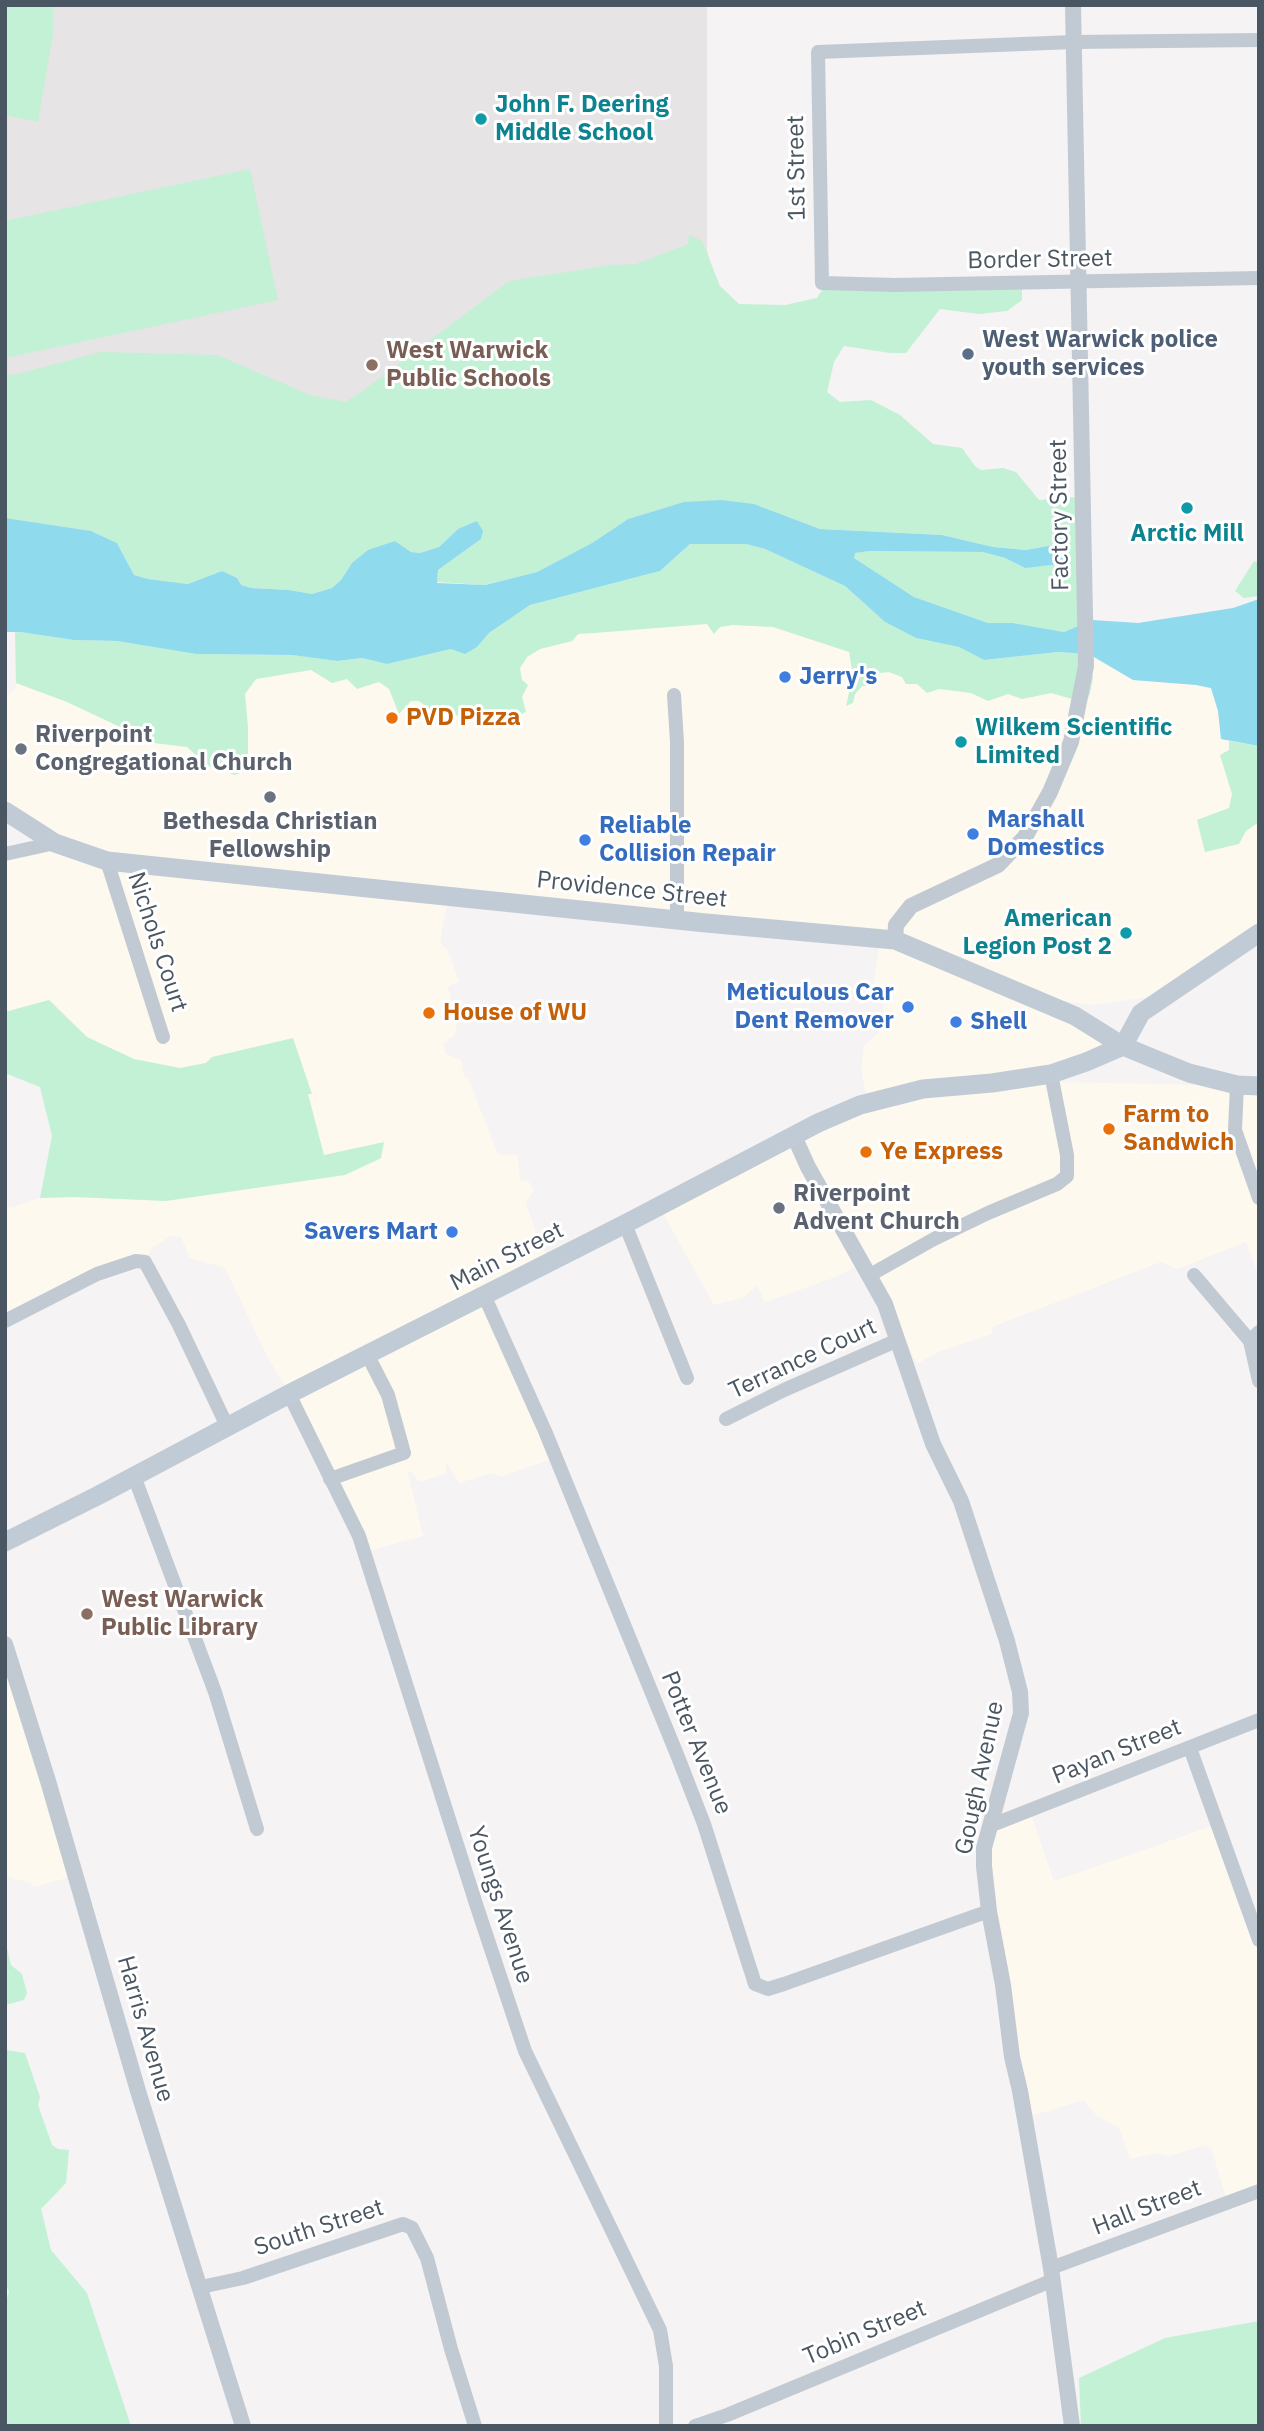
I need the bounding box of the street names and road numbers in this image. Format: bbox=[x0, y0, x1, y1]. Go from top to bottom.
street label: 1st Street bbox=[782, 115, 812, 221]
street label: Border Street bbox=[967, 244, 1113, 276]
street label: Factory Street bbox=[1044, 439, 1076, 591]
street label: Providence Street bbox=[535, 866, 729, 914]
street label: Nichols Court bbox=[121, 868, 193, 1016]
street label: Main Street bbox=[445, 1216, 569, 1298]
street label: Terrance Court bbox=[725, 1312, 881, 1406]
street label: Potter Avenue bbox=[654, 1667, 738, 1819]
street label: Gough Avenue bbox=[950, 1699, 1010, 1857]
street label: Payan Street bbox=[1048, 1713, 1186, 1791]
street label: Youngs Avenue bbox=[461, 1823, 539, 1987]
street label: Harris Avenue bbox=[110, 1953, 180, 2105]
street label: Hall Street bbox=[1089, 2174, 1205, 2242]
street label: South Street bbox=[251, 2194, 387, 2262]
street label: Tobin Street bbox=[799, 2294, 931, 2372]

